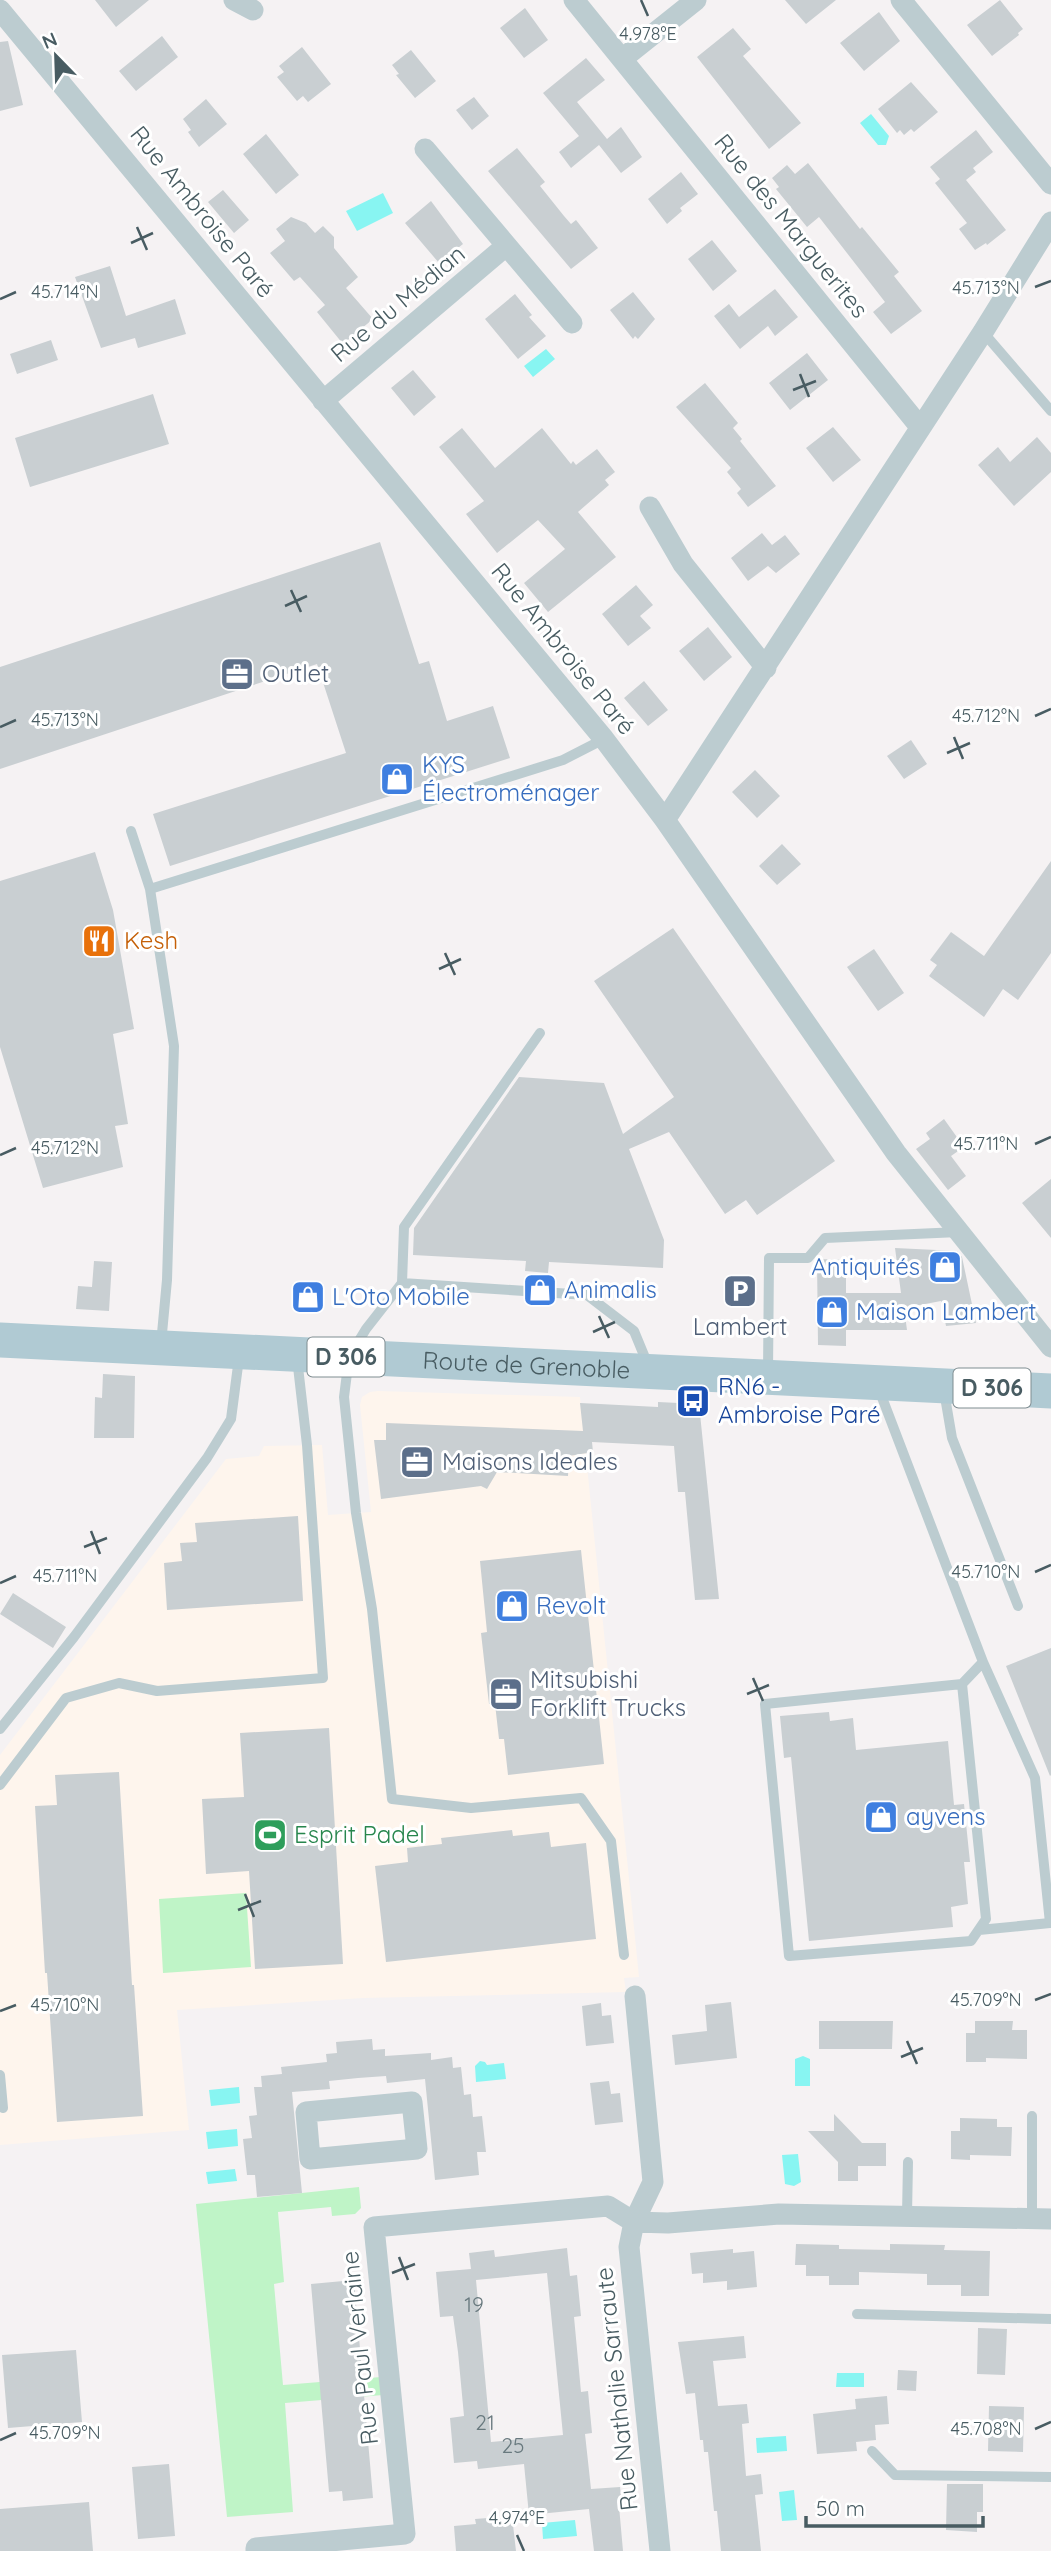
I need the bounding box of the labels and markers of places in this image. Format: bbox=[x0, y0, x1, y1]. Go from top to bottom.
office icon: Outlet bbox=[218, 655, 256, 693]
place label: Outlet bbox=[262, 658, 329, 688]
place label: KYS Électroménager bbox=[422, 749, 599, 807]
shop icon: KYS Électroménager bbox=[378, 760, 416, 798]
restaurant icon: Kesh bbox=[80, 922, 118, 960]
place label: Kesh bbox=[124, 925, 178, 955]
shop icon: Antiquités bbox=[926, 1248, 964, 1286]
place label: Antiquités bbox=[811, 1251, 920, 1281]
shop icon: Animalis bbox=[521, 1271, 559, 1309]
parking icon: Lambert bbox=[721, 1272, 759, 1310]
place label: Animalis bbox=[564, 1274, 657, 1304]
shop icon: L'Oto Mobile bbox=[289, 1278, 327, 1316]
place label: L'Oto Mobile bbox=[332, 1281, 470, 1311]
shop icon: Maison Lambert bbox=[813, 1293, 851, 1331]
place label: Maison Lambert bbox=[856, 1296, 1036, 1326]
place label: Lambert bbox=[693, 1311, 787, 1341]
place label: RN6 - Ambroise Paré bbox=[718, 1371, 881, 1429]
bus stop icon: RN6 - Ambroise Paré bbox=[674, 1382, 712, 1420]
office icon: Maisons Ideales bbox=[398, 1443, 436, 1481]
place label: Maisons Ideales bbox=[442, 1446, 618, 1476]
shop icon: Revolt bbox=[493, 1587, 531, 1625]
place label: Revolt bbox=[536, 1590, 606, 1620]
place label: Mitsubishi Forklift Trucks bbox=[530, 1664, 686, 1722]
office icon: Mitsubishi Forklift Trucks bbox=[487, 1675, 525, 1713]
shop icon: ayvens bbox=[862, 1798, 900, 1836]
place label: ayvens bbox=[906, 1801, 985, 1831]
sports icon: Esprit Padel bbox=[251, 1816, 289, 1854]
place label: Esprit Padel bbox=[294, 1819, 425, 1849]

